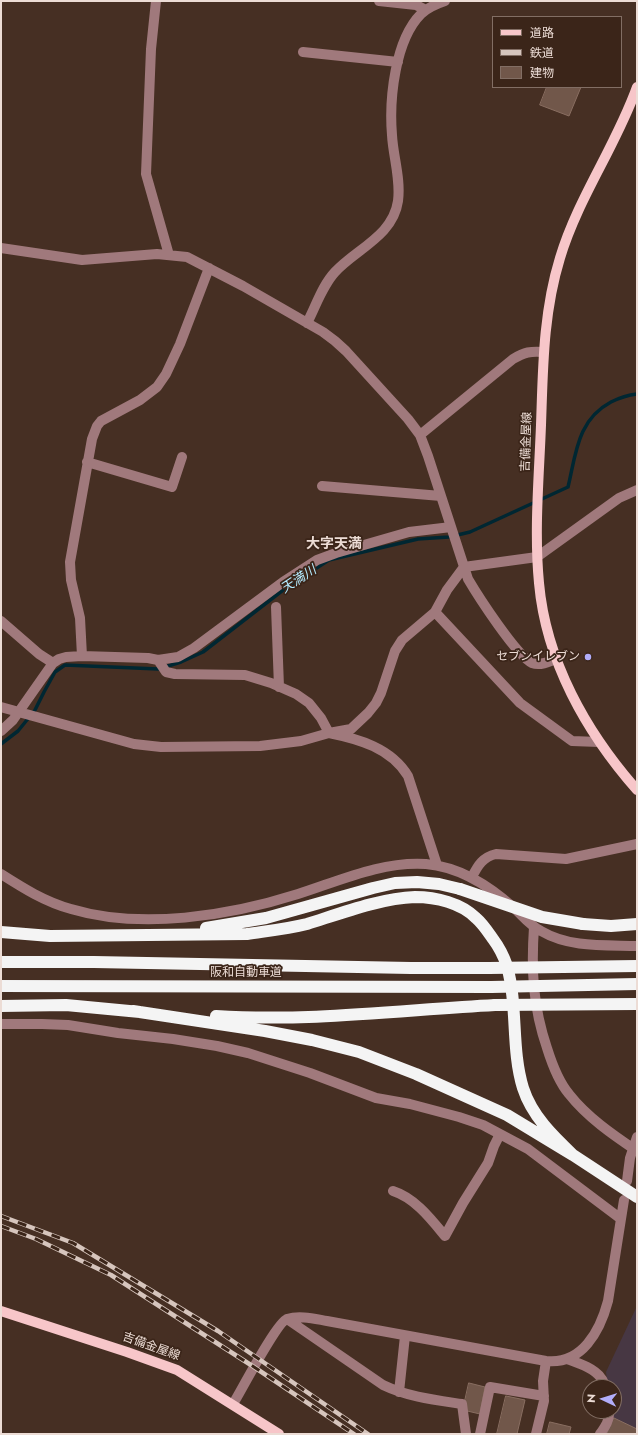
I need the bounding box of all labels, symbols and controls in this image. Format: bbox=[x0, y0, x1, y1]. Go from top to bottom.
legend bbox=[492, 16, 622, 88]
text: 道路 bbox=[530, 24, 554, 42]
text: 鉄道 bbox=[530, 44, 554, 62]
text: 建物 bbox=[530, 64, 554, 82]
street label: 吉備金屋線 bbox=[519, 412, 535, 472]
district label: 大字天満 bbox=[306, 537, 362, 553]
water label: 天満川 bbox=[278, 563, 320, 597]
place label: セブンイレブン bbox=[496, 650, 580, 664]
marker: セブンイレブン bbox=[583, 652, 593, 662]
street label: 阪和自動車道 bbox=[210, 966, 282, 980]
street label: 吉備金屋線 bbox=[120, 1330, 182, 1364]
north arrow bbox=[582, 1379, 622, 1419]
text: N bbox=[583, 1393, 599, 1403]

